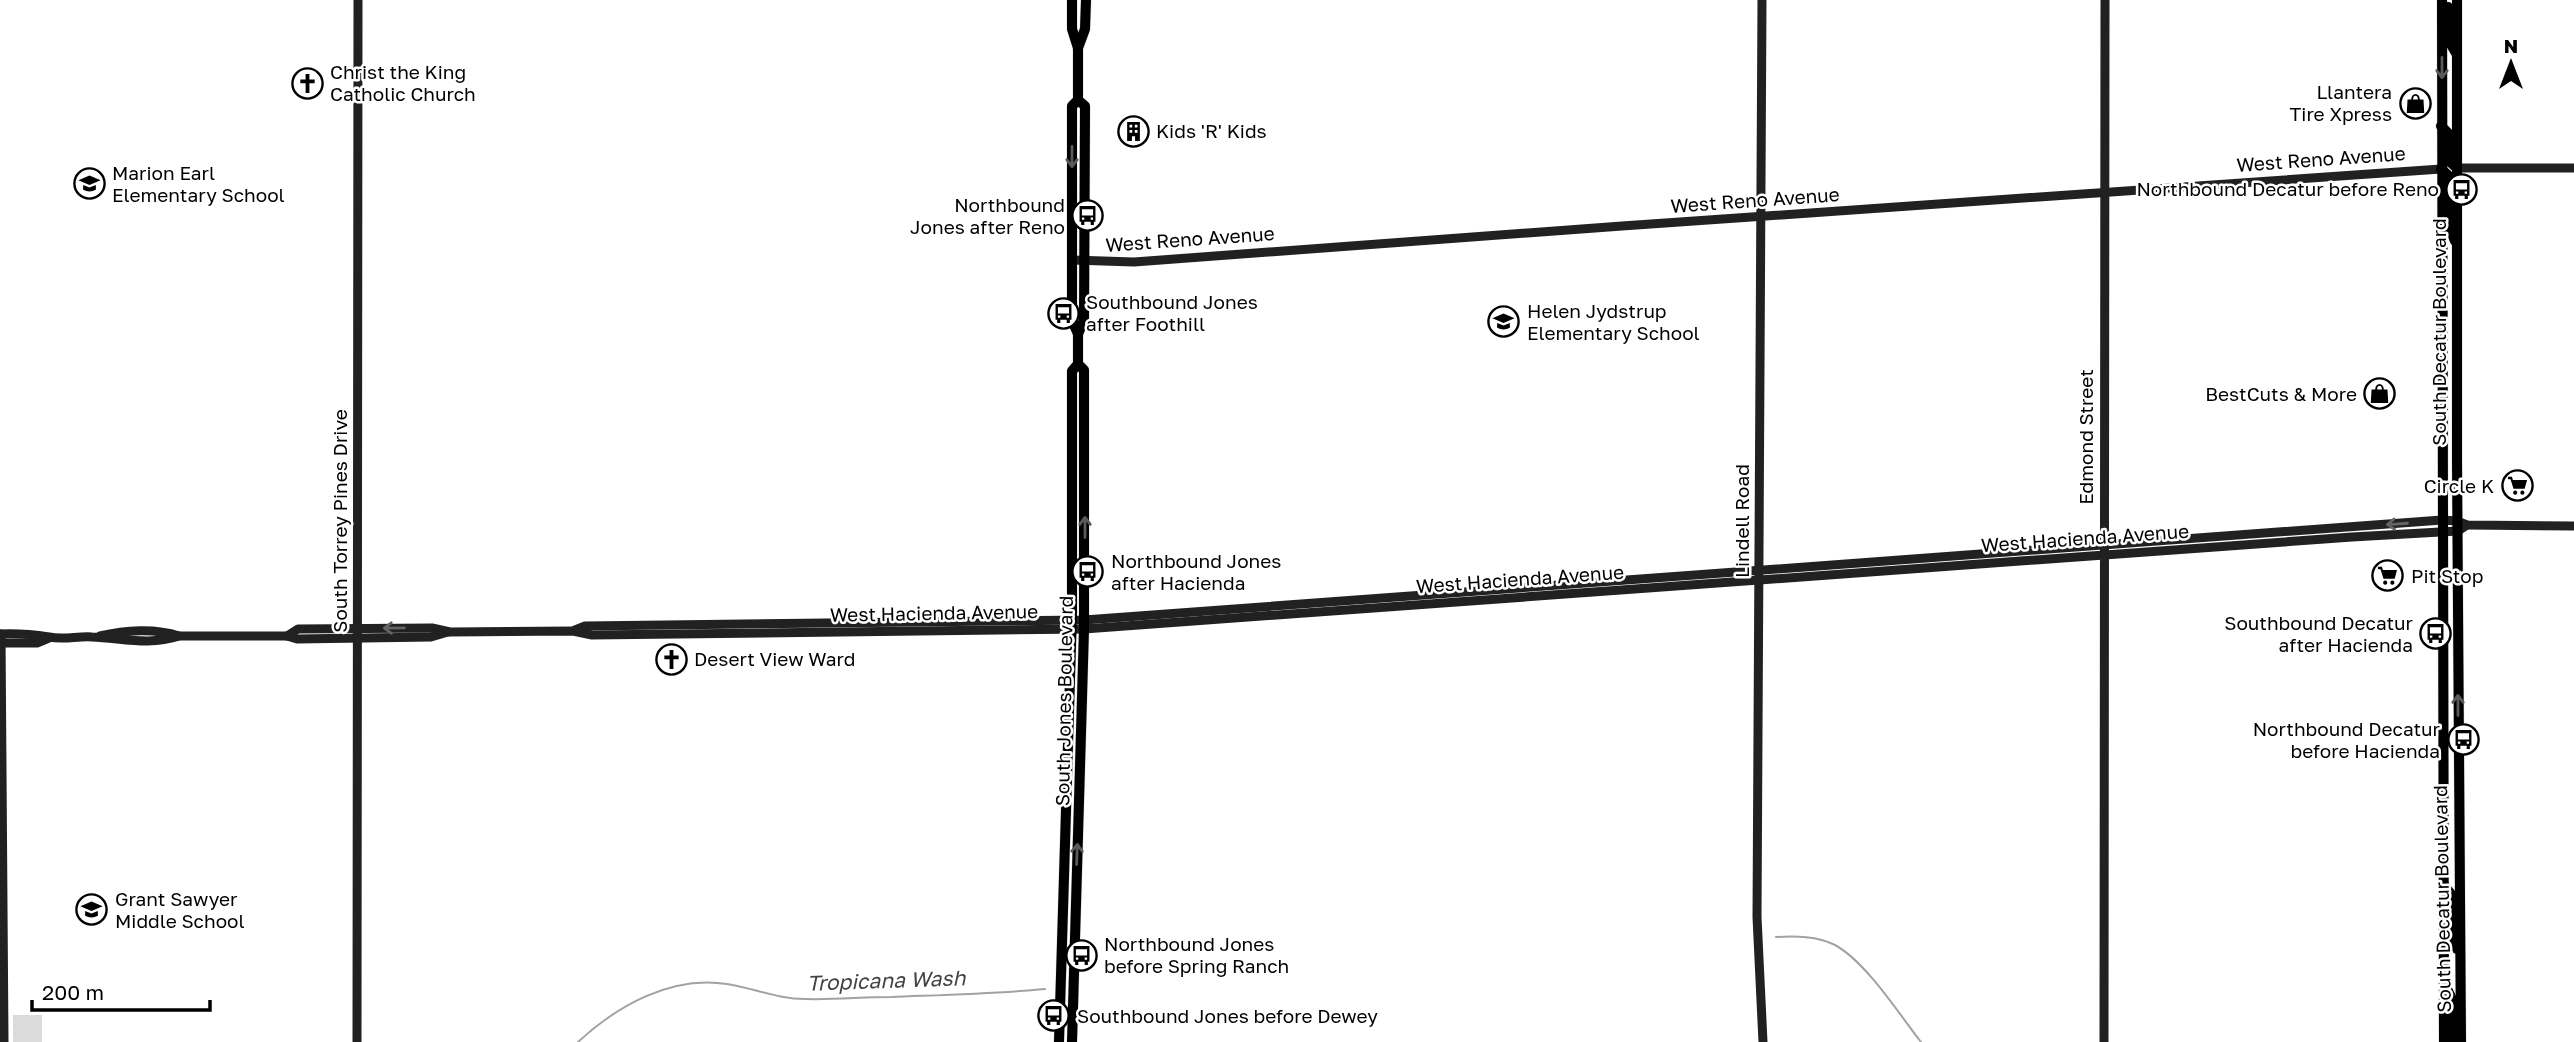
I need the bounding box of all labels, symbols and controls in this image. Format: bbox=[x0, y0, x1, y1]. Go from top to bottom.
north arrow bbox=[2476, 28, 2546, 98]
text: N bbox=[2504, 34, 2518, 57]
one-way arrow bbox=[2435, 56, 2448, 79]
place label: Christ the King Catholic Church bbox=[330, 60, 476, 105]
church icon: Christ the King Catholic Church bbox=[290, 66, 324, 100]
place label: Llantera Tire Xpress bbox=[2290, 80, 2392, 125]
shop icon: Llantera Tire Xpress bbox=[2398, 86, 2432, 120]
building icon: Kids 'R' Kids bbox=[1116, 114, 1150, 148]
place label: Kids 'R' Kids bbox=[1156, 119, 1267, 142]
street label: West Reno Avenue bbox=[2236, 141, 2406, 176]
one-way arrow bbox=[1065, 145, 1079, 168]
place label: Marion Earl Elementary School bbox=[112, 161, 285, 206]
school or university icon: Marion Earl Elementary School bbox=[72, 167, 106, 201]
bus stop icon: Northbound Decatur before Reno bbox=[2445, 172, 2479, 206]
place label: Northbound Decatur before Reno bbox=[2136, 177, 2439, 200]
street label: West Reno Avenue bbox=[1670, 182, 1840, 217]
place label: Northbound Jones after Reno bbox=[910, 193, 1065, 238]
bus stop icon: Northbound Jones after Reno bbox=[1071, 199, 1105, 233]
street label: South Decatur Boulevard bbox=[2427, 218, 2450, 446]
street label: West Reno Avenue bbox=[1105, 221, 1275, 256]
place label: Southbound Jones after Foothill bbox=[1086, 290, 1258, 335]
bus stop icon: Southbound Jones after Foothill bbox=[1046, 296, 1080, 330]
place label: Helen Jydstrup Elementary School bbox=[1527, 299, 1700, 344]
school or university icon: Helen Jydstrup Elementary School bbox=[1487, 305, 1521, 339]
street label: Edmond Street bbox=[2074, 369, 2097, 505]
shop icon: BestCuts & More bbox=[2363, 377, 2397, 411]
place label: BestCuts & More bbox=[2205, 382, 2357, 405]
street label: South Torrey Pines Drive bbox=[328, 409, 351, 633]
street label: Lindell Road bbox=[1730, 464, 1753, 578]
supermarket icon: Circle K bbox=[2500, 469, 2534, 503]
place label: Circle K bbox=[2424, 474, 2494, 497]
one-way arrow bbox=[1078, 516, 1092, 539]
one-way arrow bbox=[2386, 518, 2409, 531]
street label: West Hacienda Avenue bbox=[1980, 519, 2190, 556]
place label: Northbound Jones after Hacienda bbox=[1111, 549, 1281, 594]
bus stop icon: Northbound Jones after Hacienda bbox=[1071, 555, 1105, 589]
supermarket icon: Pit Stop bbox=[2371, 559, 2405, 593]
street label: West Hacienda Avenue bbox=[1415, 560, 1625, 597]
place label: Pit Stop bbox=[2411, 564, 2483, 587]
street label: South Jones Boulevard bbox=[1050, 596, 1077, 806]
street label: West Hacienda Avenue bbox=[830, 599, 1038, 626]
place label: Southbound Decatur after Hacienda bbox=[2224, 611, 2414, 656]
bus stop icon: Southbound Decatur after Hacienda bbox=[2419, 617, 2453, 651]
one-way arrow bbox=[383, 621, 406, 635]
church icon: Desert View Ward bbox=[654, 642, 688, 676]
place label: Desert View Ward bbox=[694, 647, 855, 670]
one-way arrow bbox=[2451, 694, 2465, 717]
place label: Northbound Decatur before Hacienda bbox=[2253, 717, 2441, 762]
bus stop icon: Northbound Decatur before Hacienda bbox=[2446, 723, 2480, 757]
street label: South Decatur Boulevard bbox=[2428, 785, 2455, 1013]
one-way arrow bbox=[1071, 843, 1084, 866]
place label: Grant Sawyer Middle School bbox=[115, 887, 245, 932]
school or university icon: Grant Sawyer Middle School bbox=[75, 893, 109, 927]
place label: Northbound Jones before Spring Ranch bbox=[1104, 932, 1289, 977]
bus stop icon: Northbound Jones before Spring Ranch bbox=[1064, 938, 1098, 972]
water label: Tropicana Wash bbox=[806, 964, 967, 996]
scale bar bbox=[32, 968, 210, 1012]
text: 200 m bbox=[42, 979, 104, 1005]
bus stop icon: Southbound Jones before Dewey bbox=[1037, 999, 1071, 1033]
place label: Southbound Jones before Dewey bbox=[1077, 1004, 1378, 1027]

